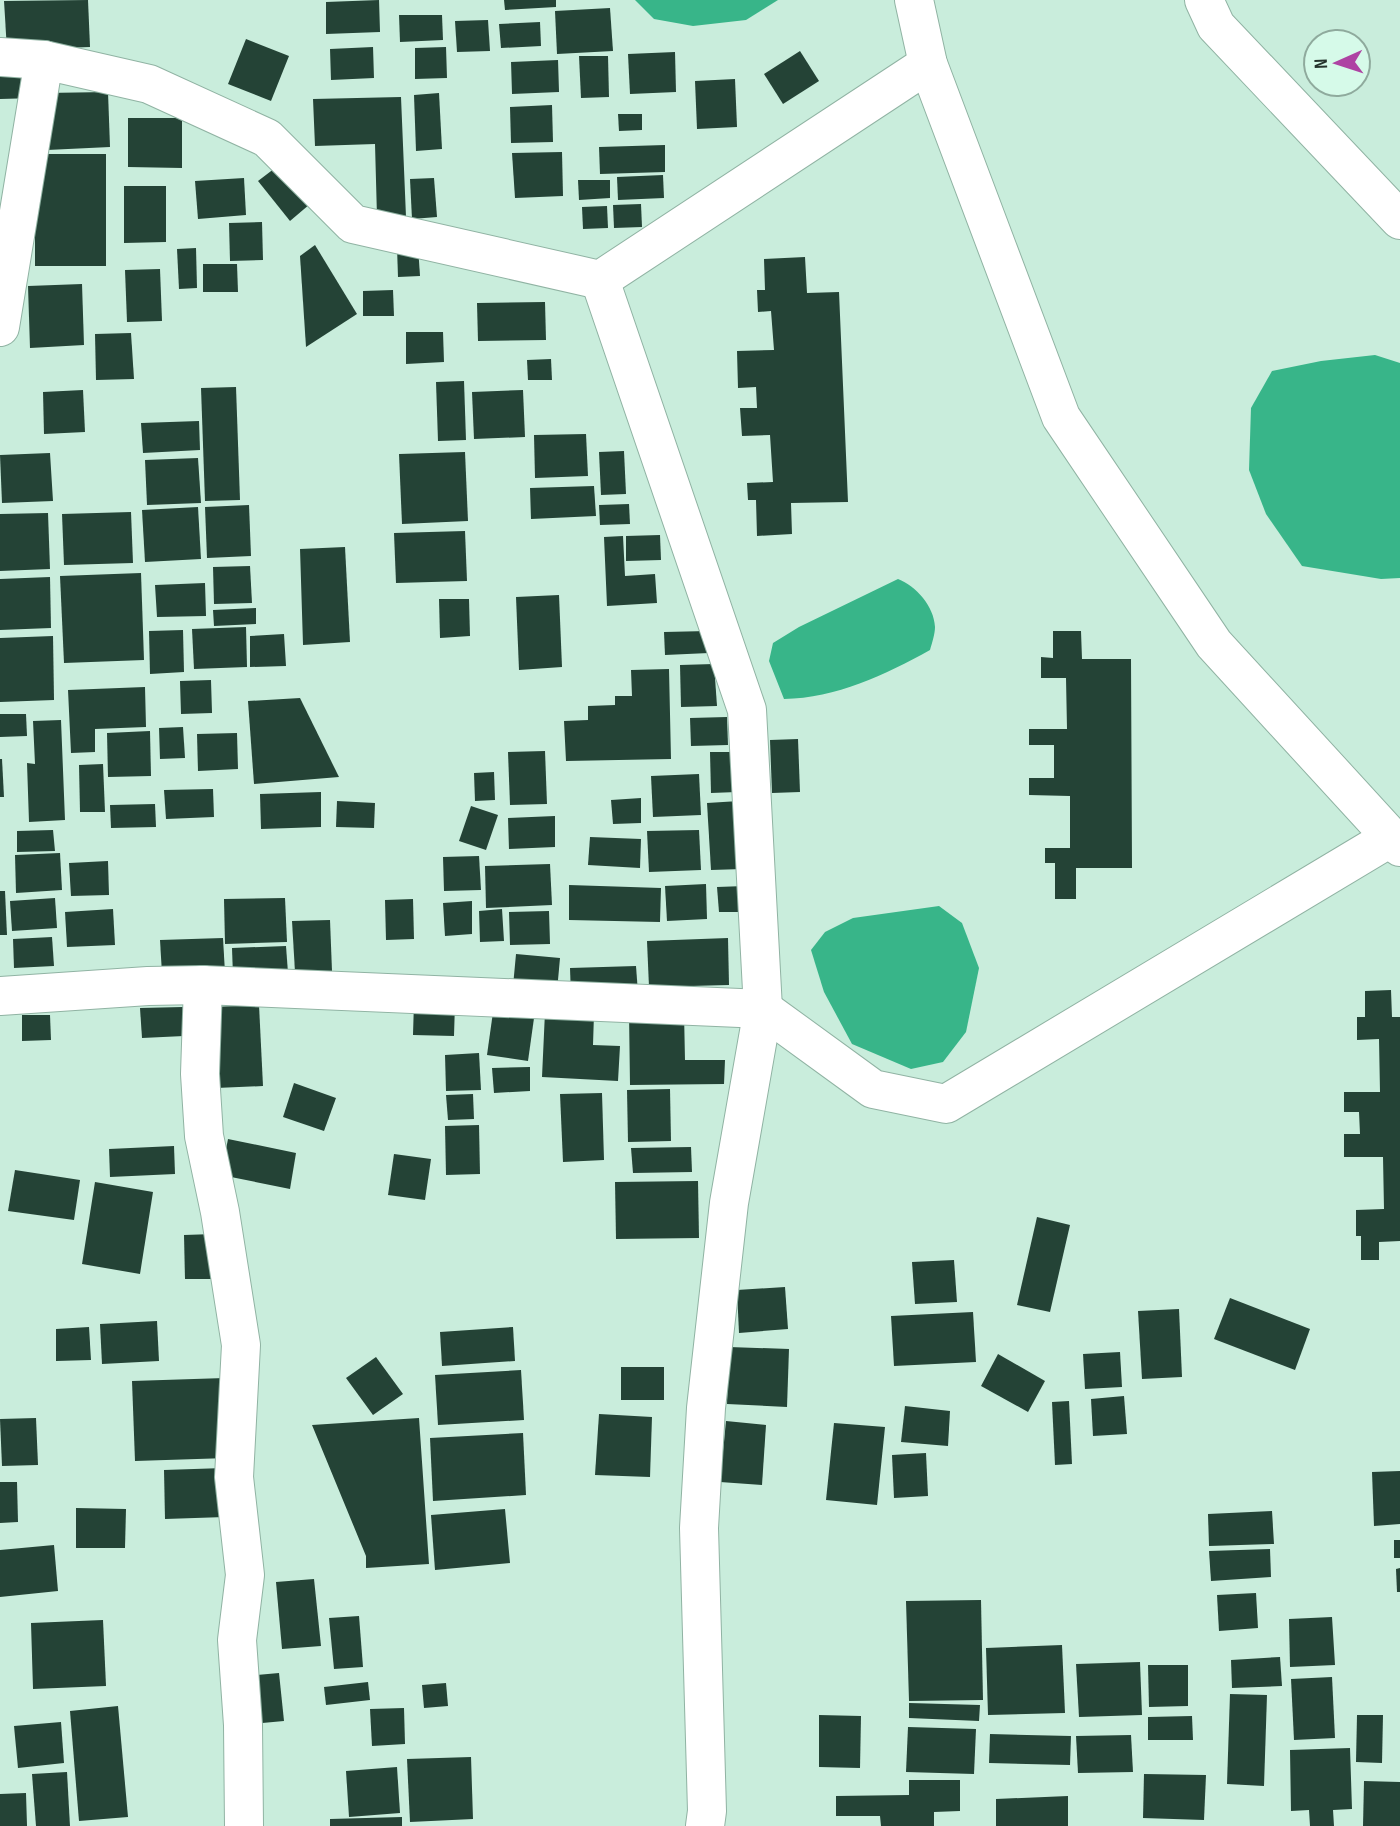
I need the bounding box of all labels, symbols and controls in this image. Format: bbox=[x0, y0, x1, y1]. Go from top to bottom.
north arrow bbox=[1302, 28, 1372, 98]
text: N bbox=[1310, 58, 1333, 69]

